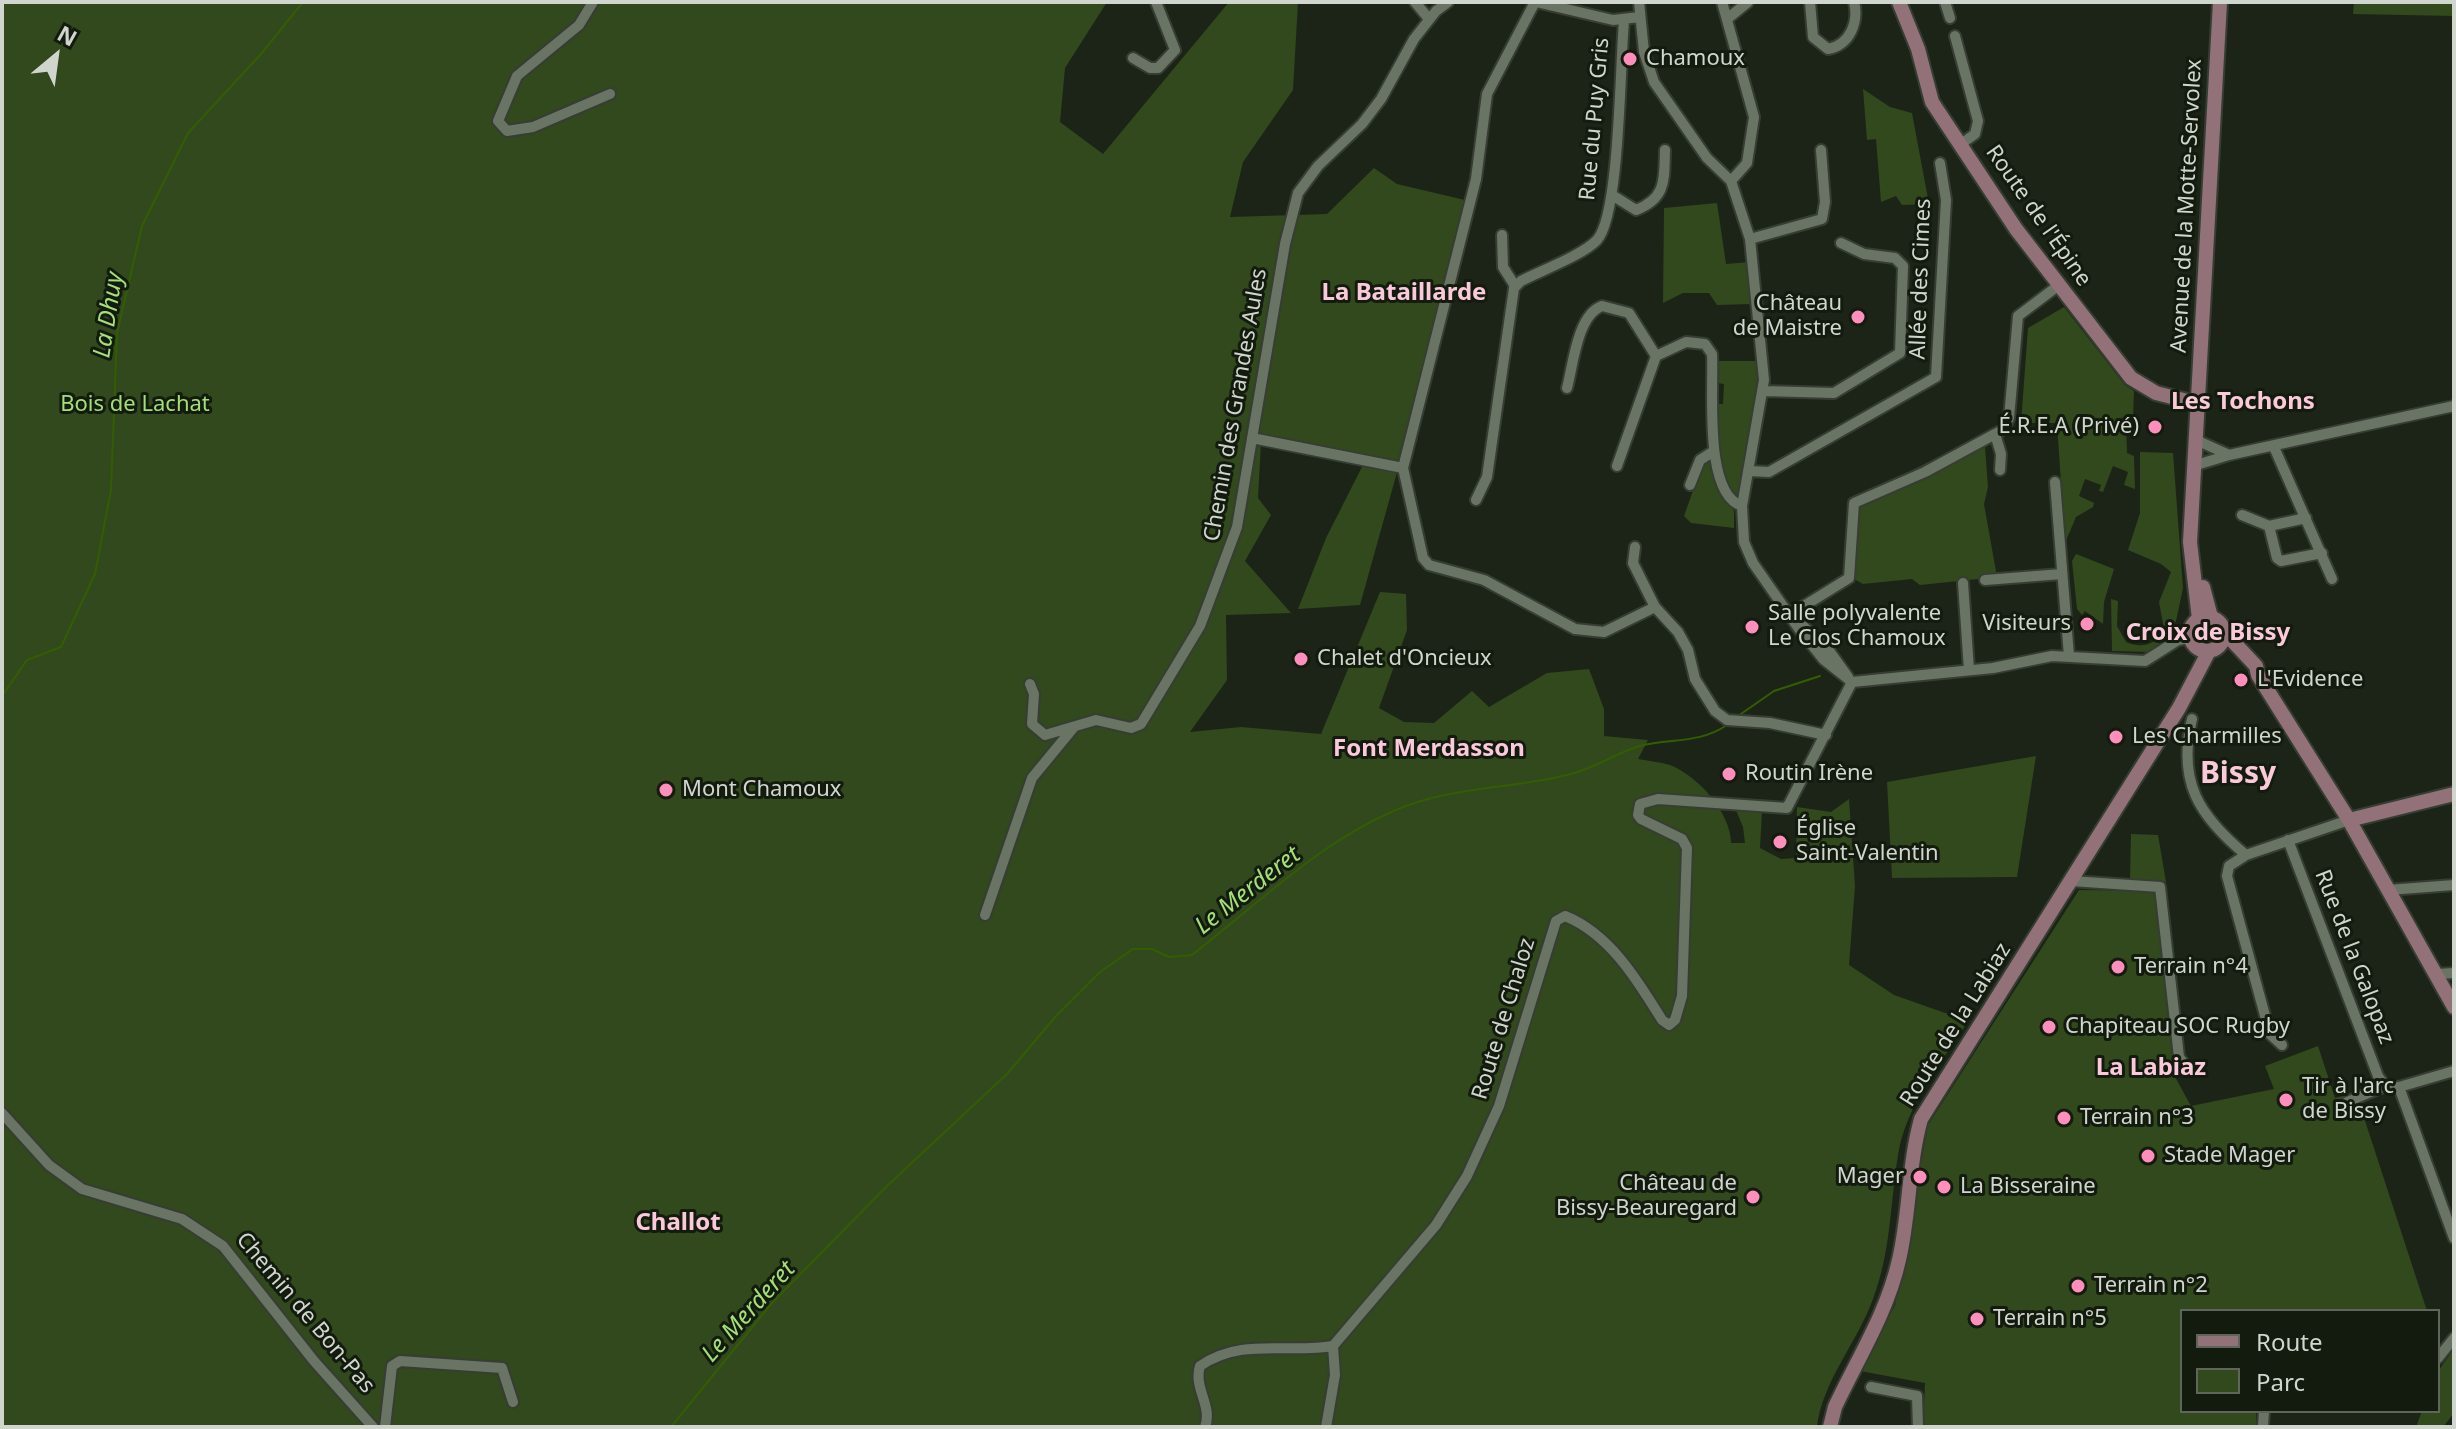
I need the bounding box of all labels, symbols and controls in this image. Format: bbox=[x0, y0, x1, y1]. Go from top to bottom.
north arrow bbox=[16, 16, 96, 96]
text: N bbox=[53, 18, 83, 52]
street label: Rue du Puy Gris bbox=[1575, 36, 1615, 202]
place label: Chamoux bbox=[1646, 46, 1745, 72]
marker: Chamoux bbox=[1621, 50, 1639, 68]
street label: Avenue de la Motte-Servolex bbox=[2166, 58, 2208, 354]
street label: Route de l'Épine bbox=[1979, 140, 2097, 292]
street label: Allée des Cimes bbox=[1905, 198, 1937, 360]
street label: Chemin des Grandes Aules bbox=[1199, 266, 1273, 544]
water label: La Dhuy bbox=[88, 270, 130, 360]
district label: La Bataillarde bbox=[1322, 279, 1486, 307]
place label: Château de Maistre bbox=[1733, 291, 1842, 342]
marker: Château de Maistre bbox=[1849, 308, 1867, 326]
district label: Les Tochons bbox=[2171, 388, 2315, 416]
park label: Bois de Lachat bbox=[60, 392, 210, 418]
place label: É.R.E.A (Privé) bbox=[1999, 414, 2139, 440]
marker: É.R.E.A (Privé) bbox=[2146, 418, 2164, 436]
place label: Salle polyvalente Le Clos Chamoux bbox=[1768, 601, 1946, 652]
place label: Visiteurs bbox=[1982, 611, 2071, 637]
marker: Visiteurs bbox=[2078, 615, 2096, 633]
marker: Salle polyvalente Le Clos Chamoux bbox=[1743, 618, 1761, 636]
district label: Croix de Bissy bbox=[2126, 619, 2290, 647]
place label: Chalet d'Oncieux bbox=[1317, 646, 1492, 672]
marker: Chalet d'Oncieux bbox=[1292, 650, 1310, 668]
place label: L'Evidence bbox=[2257, 667, 2363, 693]
marker: L'Evidence bbox=[2232, 671, 2250, 689]
place label: Les Charmilles bbox=[2132, 724, 2282, 750]
marker: Les Charmilles bbox=[2107, 728, 2125, 746]
district label: Font Merdasson bbox=[1333, 735, 1525, 763]
district label: Bissy bbox=[2200, 756, 2276, 792]
place label: Routin Irène bbox=[1745, 761, 1873, 787]
marker: Routin Irène bbox=[1720, 765, 1738, 783]
place label: Mont Chamoux bbox=[682, 777, 841, 803]
marker: Mont Chamoux bbox=[657, 781, 675, 799]
place label: Église Saint-Valentin bbox=[1796, 816, 1939, 868]
marker: Église Saint-Valentin bbox=[1771, 833, 1789, 851]
water label: Le Merderet bbox=[1190, 841, 1306, 941]
street label: Rue de la Galopaz bbox=[2309, 866, 2399, 1048]
street label: Route de Chaloz bbox=[1467, 935, 1541, 1103]
street label: Route de la Labiaz bbox=[1895, 938, 2017, 1112]
place label: Terrain n°4 bbox=[2134, 954, 2248, 980]
marker: Terrain n°4 bbox=[2109, 958, 2127, 976]
place label: Chapiteau SOC Rugby bbox=[2065, 1014, 2290, 1040]
marker: Chapiteau SOC Rugby bbox=[2040, 1018, 2058, 1036]
district label: La Labiaz bbox=[2096, 1054, 2206, 1082]
place label: Tir à l'arc de Bissy bbox=[2302, 1074, 2394, 1126]
marker: Tir à l'arc de Bissy bbox=[2277, 1091, 2295, 1109]
place label: Terrain n°3 bbox=[2080, 1105, 2194, 1131]
marker: Terrain n°3 bbox=[2055, 1109, 2073, 1127]
place label: Stade Mager bbox=[2164, 1143, 2295, 1169]
marker: Stade Mager bbox=[2139, 1147, 2157, 1165]
place label: Mager bbox=[1837, 1164, 1904, 1190]
marker: Mager bbox=[1911, 1168, 1929, 1186]
place label: Château de Bissy-Beauregard bbox=[1556, 1171, 1737, 1222]
place label: La Bisseraine bbox=[1960, 1174, 2096, 1200]
marker: La Bisseraine bbox=[1935, 1178, 1953, 1196]
marker: Château de Bissy-Beauregard bbox=[1744, 1188, 1762, 1206]
district label: Challot bbox=[635, 1209, 721, 1237]
street label: Chemin de Bon-Pas bbox=[230, 1227, 380, 1399]
water label: Le Merderet bbox=[696, 1256, 802, 1368]
place label: Terrain n°2 bbox=[2094, 1273, 2208, 1299]
marker: Terrain n°2 bbox=[2069, 1277, 2087, 1295]
place label: Terrain n°5 bbox=[1993, 1306, 2107, 1332]
legend bbox=[2180, 1309, 2440, 1413]
marker: Terrain n°5 bbox=[1968, 1310, 1986, 1328]
text: Route bbox=[2256, 1325, 2322, 1358]
text: Parc bbox=[2256, 1365, 2305, 1398]

